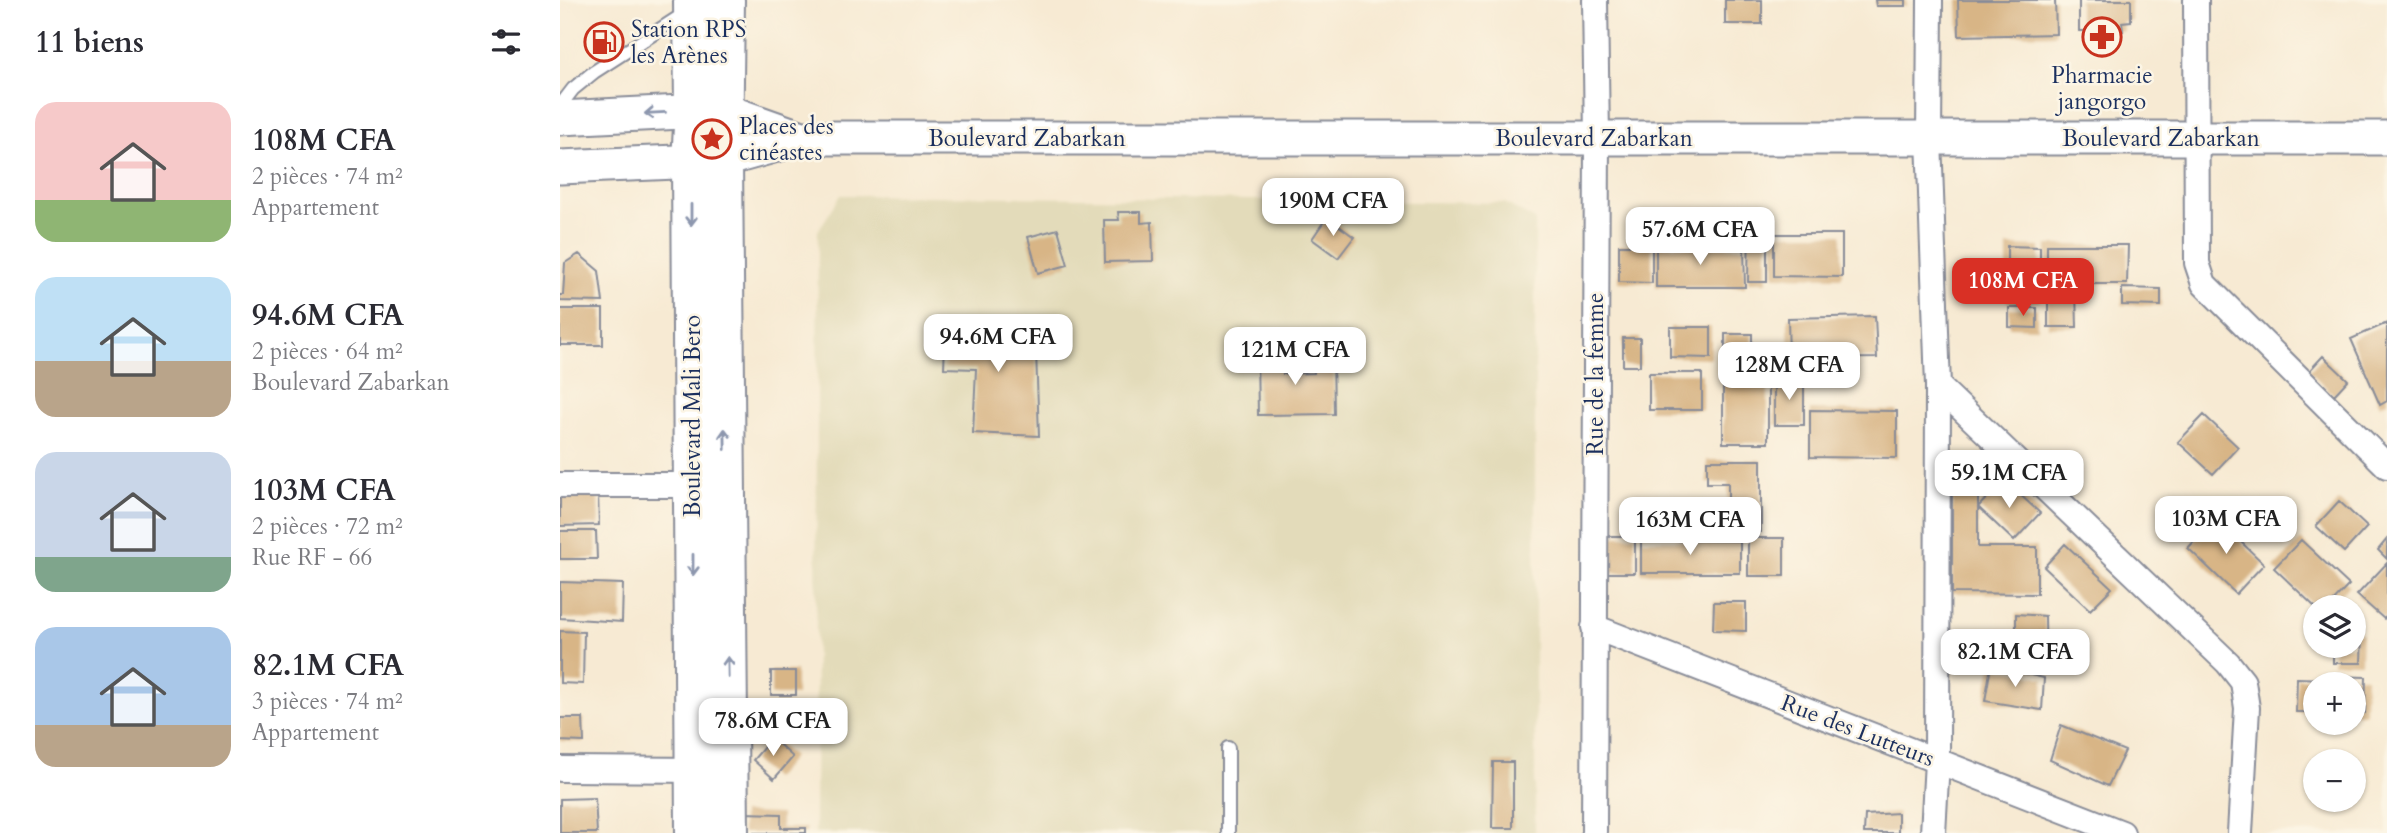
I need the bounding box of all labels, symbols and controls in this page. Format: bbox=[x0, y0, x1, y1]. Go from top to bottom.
place label: Station RPS les Arènes bbox=[631, 14, 746, 71]
pharmacy icon: Pharmacie jangorgo bbox=[2081, 16, 2123, 58]
fuel station icon: Station RPS les Arènes bbox=[583, 21, 625, 63]
text: 11 biens bbox=[35, 22, 144, 63]
icon: filters bbox=[487, 23, 525, 61]
place label: Pharmacie jangorgo bbox=[2051, 60, 2153, 117]
one-way arrow bbox=[644, 106, 667, 119]
place label: Places des cinéastes bbox=[739, 111, 834, 168]
place icon: Places des cinéastes bbox=[691, 118, 733, 160]
text: 108M CFA bbox=[252, 120, 396, 161]
street label: Boulevard Zabarkan bbox=[928, 123, 1126, 154]
street label: Boulevard Zabarkan bbox=[1495, 123, 1693, 154]
street label: Boulevard Zabarkan bbox=[2062, 123, 2260, 154]
icon: home bbox=[91, 130, 175, 214]
text: 2 pièces · 74 m² bbox=[252, 161, 403, 192]
pin: 190M CFA bbox=[1261, 178, 1405, 238]
text: 190M CFA bbox=[1278, 185, 1388, 216]
text: Appartement bbox=[252, 192, 379, 223]
one-way arrow bbox=[684, 203, 698, 226]
pin: 57.6M CFA bbox=[1620, 208, 1780, 267]
text: 57.6M CFA bbox=[1642, 214, 1758, 245]
pin: 108M CFA bbox=[1951, 258, 2095, 318]
text: 108M CFA bbox=[1968, 265, 2078, 296]
street label: Rue de la femme bbox=[1580, 293, 1611, 455]
text: 94.6M CFA bbox=[252, 295, 404, 336]
icon: home bbox=[91, 305, 175, 389]
pin: 94.6M CFA bbox=[918, 314, 1078, 374]
street label: Boulevard Mali Bero bbox=[677, 315, 708, 517]
text: 94.6M CFA bbox=[940, 321, 1056, 352]
pin: 121M CFA bbox=[1223, 328, 1367, 387]
text: 121M CFA bbox=[1240, 334, 1350, 365]
text: 2 pièces · 64 m² bbox=[252, 336, 403, 367]
pin: 128M CFA bbox=[1717, 342, 1861, 402]
text: 128M CFA bbox=[1734, 349, 1844, 380]
text: Boulevard Zabarkan bbox=[252, 367, 450, 398]
one-way arrow bbox=[719, 428, 732, 451]
pin: 59.1M CFA bbox=[1929, 450, 2089, 510]
text: 59.1M CFA bbox=[1951, 457, 2067, 488]
text: 103M CFA bbox=[252, 470, 396, 511]
icon: home bbox=[91, 480, 175, 564]
pin: 103M CFA bbox=[2154, 496, 2298, 556]
pin: 163M CFA bbox=[1618, 498, 1762, 557]
text: 103M CFA bbox=[2171, 503, 2281, 534]
text: 163M CFA bbox=[1635, 504, 1745, 535]
text: 2 pièces · 72 m² bbox=[252, 511, 403, 542]
text: Rue RF - 66 bbox=[252, 542, 372, 573]
one-way arrow bbox=[686, 553, 700, 576]
map controls bbox=[2303, 595, 2366, 812]
button: layers bbox=[2303, 595, 2366, 658]
pin: 82.1M CFA bbox=[1935, 630, 2095, 689]
text: 82.1M CFA bbox=[1957, 636, 2073, 667]
text: 82.1M CFA bbox=[252, 645, 404, 686]
icon: home bbox=[91, 655, 175, 739]
one-way arrow bbox=[721, 656, 735, 679]
button: + bbox=[2303, 672, 2366, 735]
text: 3 pièces · 74 m² bbox=[252, 686, 403, 717]
street label: Rue des Lutteurs bbox=[1777, 687, 1939, 774]
pin: 78.6M CFA bbox=[693, 698, 853, 758]
text: 78.6M CFA bbox=[715, 705, 831, 736]
text: Appartement bbox=[252, 717, 379, 748]
button: − bbox=[2303, 749, 2366, 812]

